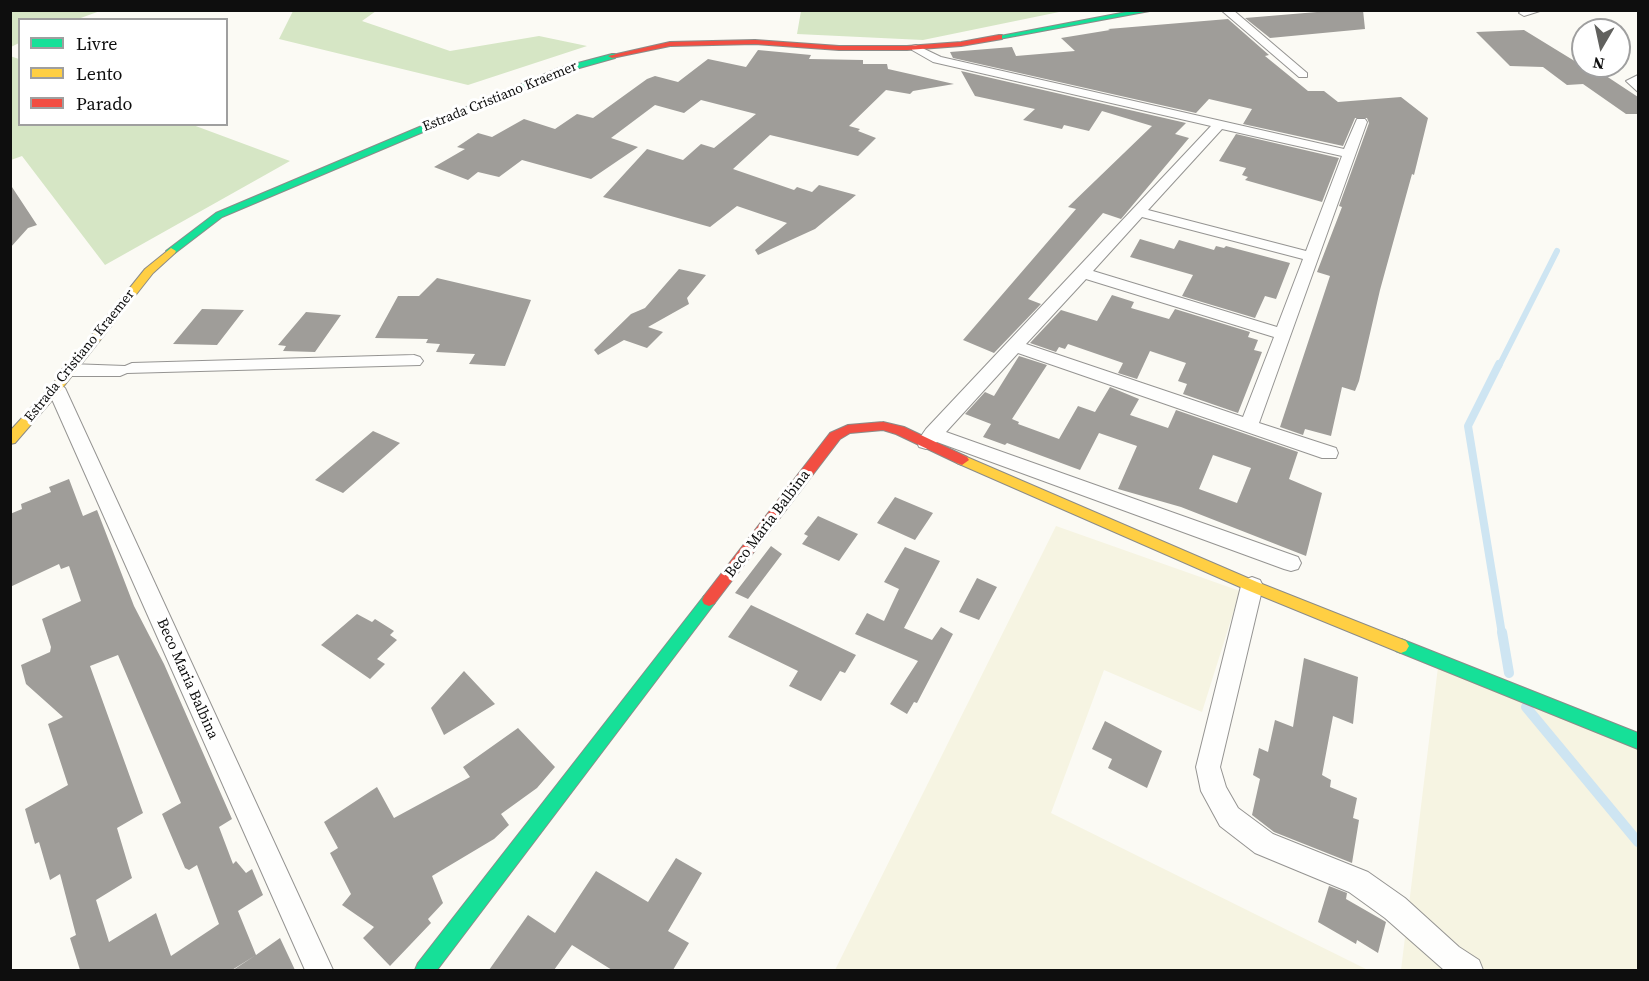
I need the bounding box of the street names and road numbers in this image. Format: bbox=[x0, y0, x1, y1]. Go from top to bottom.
street label: Estrada Cristiano Kraemer bbox=[420, 58, 580, 136]
street label: Estrada Cristiano Kraemer bbox=[21, 286, 139, 426]
street label: Beco Maria Balbina bbox=[722, 467, 814, 581]
street label: Beco Maria Balbina bbox=[152, 616, 222, 742]

